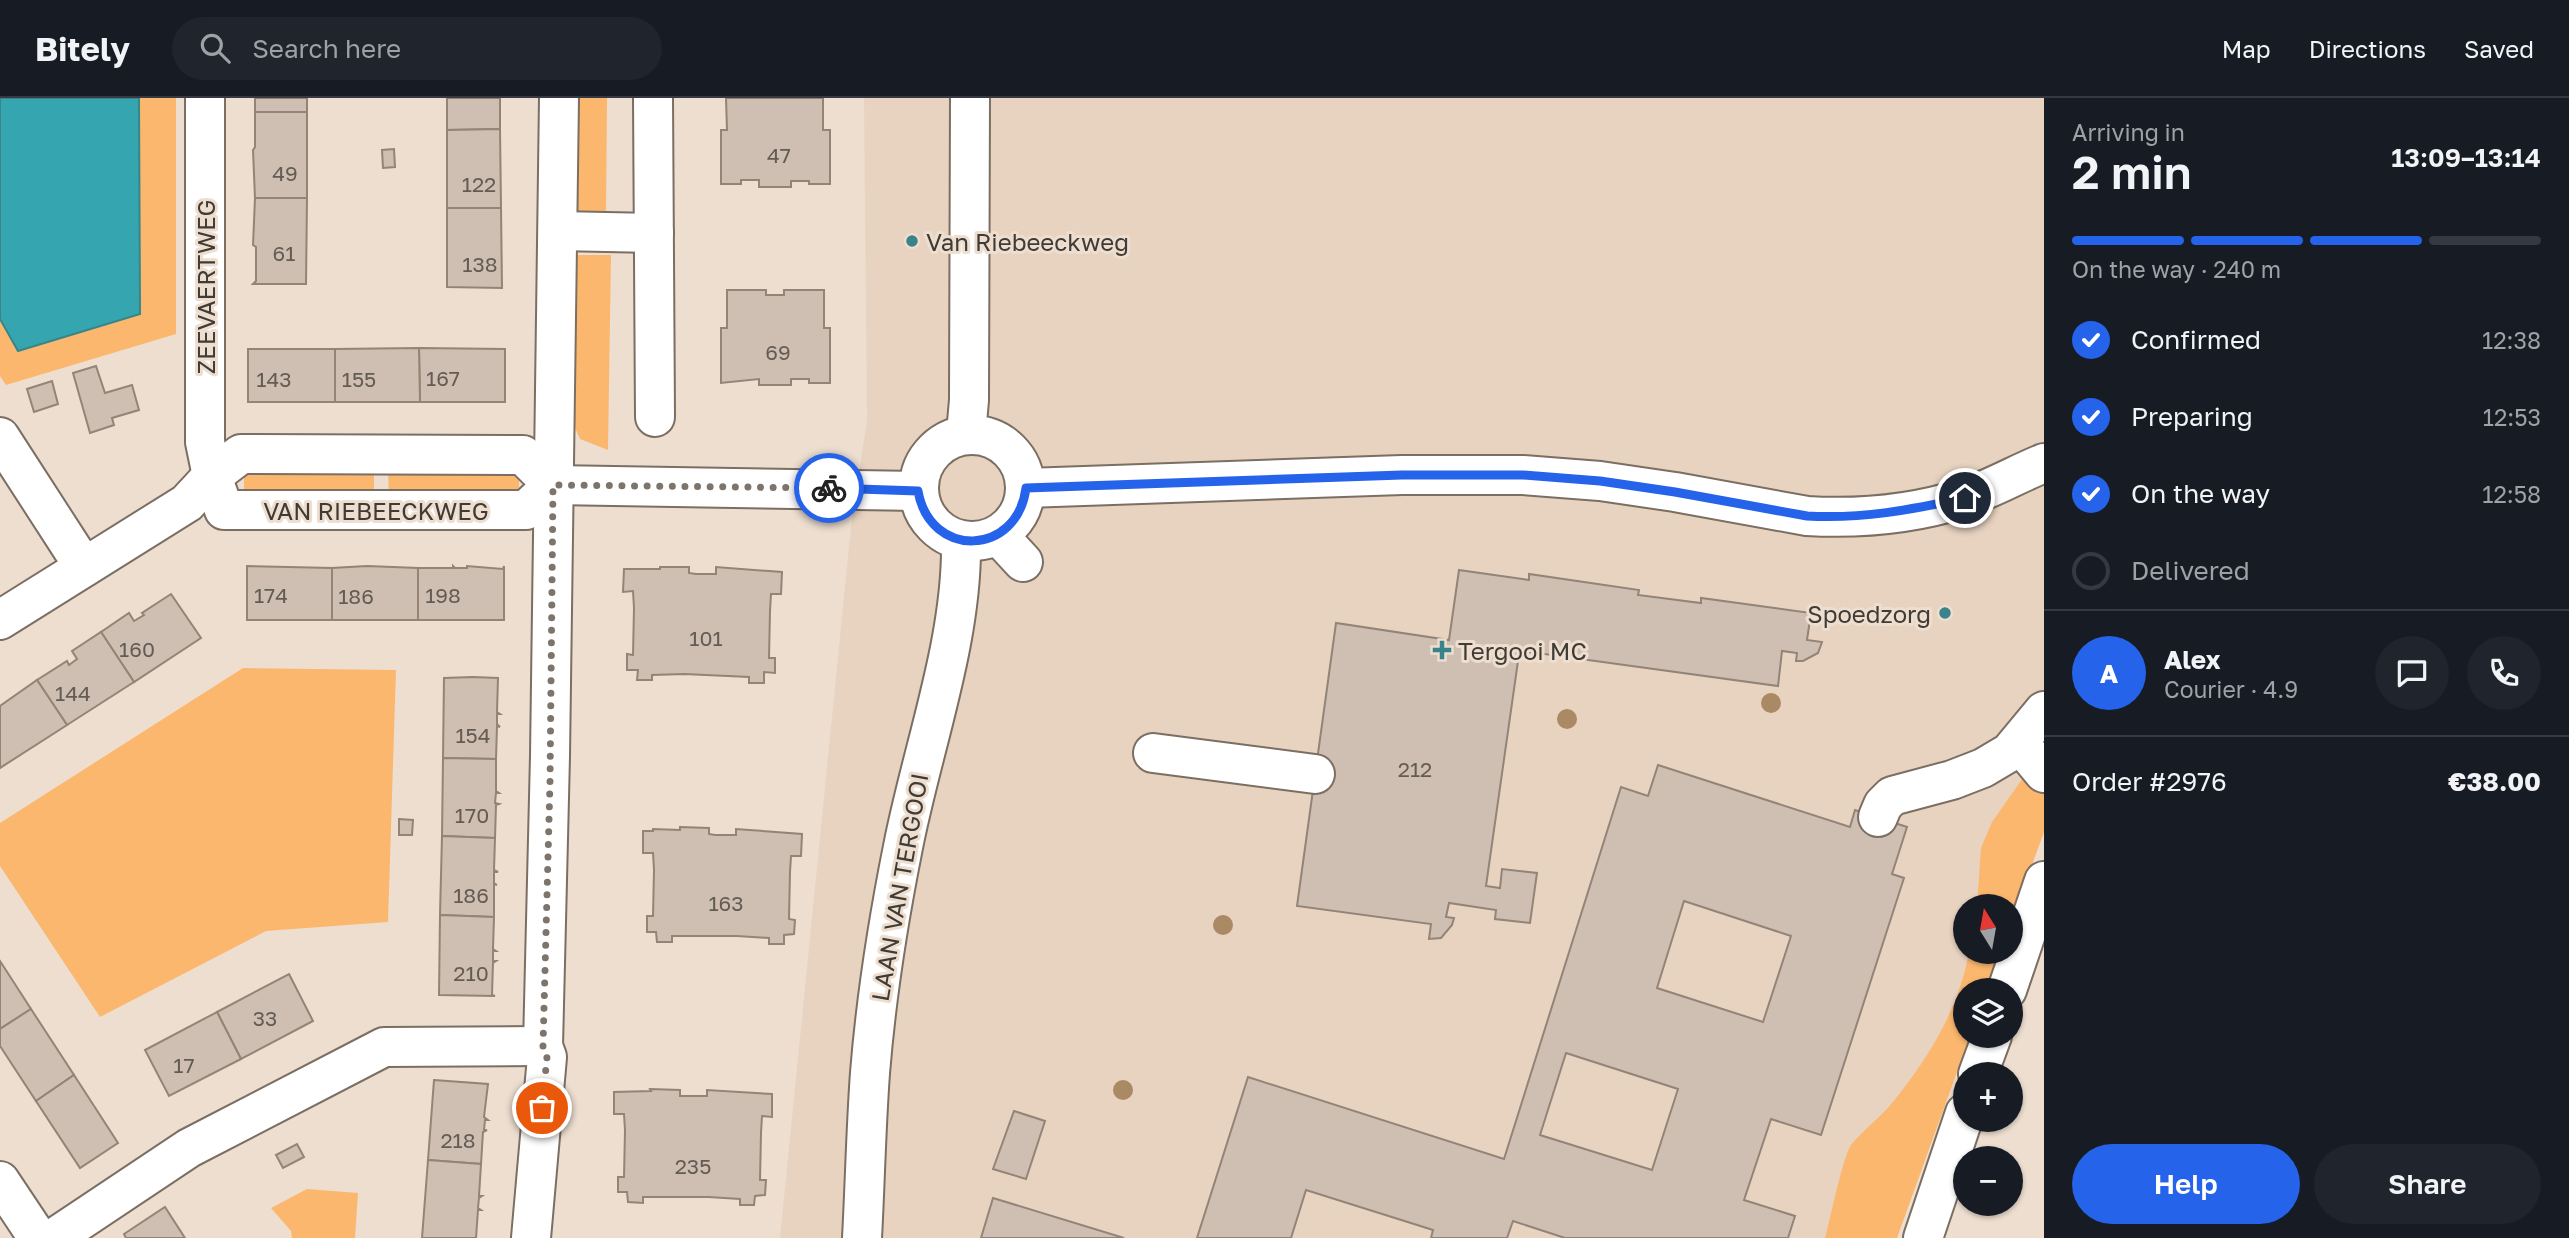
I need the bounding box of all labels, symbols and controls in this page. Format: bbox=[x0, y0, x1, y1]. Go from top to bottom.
search box bbox=[172, 17, 662, 80]
text: Bitely bbox=[35, 29, 130, 68]
icon: search bbox=[196, 29, 234, 67]
text: Search here bbox=[252, 33, 401, 64]
text: Map bbox=[2222, 34, 2271, 63]
text: Directions bbox=[2309, 34, 2426, 63]
text: Saved bbox=[2464, 34, 2534, 63]
text: Arriving in bbox=[2072, 118, 2185, 146]
house number: 47 bbox=[767, 142, 791, 168]
text: 13:09–13:14 bbox=[2391, 142, 2541, 173]
text: 2 min bbox=[2072, 144, 2192, 199]
house number: 49 bbox=[272, 160, 298, 186]
house number: 122 bbox=[462, 171, 496, 197]
street label: ZEEVAERTWEG bbox=[191, 200, 220, 374]
place label: Van Riebeeckweg bbox=[926, 227, 1129, 256]
marker: Van Riebeeckweg bbox=[904, 233, 920, 249]
house number: 61 bbox=[273, 240, 295, 266]
house number: 138 bbox=[462, 251, 498, 277]
text: On the way · 240 m bbox=[2072, 255, 2281, 283]
icon: check bbox=[2072, 321, 2110, 359]
text: Confirmed bbox=[2131, 324, 2261, 355]
text: 12:38 bbox=[2482, 326, 2541, 354]
house number: 69 bbox=[765, 339, 791, 365]
house number: 167 bbox=[426, 365, 460, 391]
house number: 143 bbox=[256, 366, 292, 392]
house number: 155 bbox=[342, 366, 376, 392]
icon: check bbox=[2072, 398, 2110, 436]
text: Preparing bbox=[2131, 401, 2253, 432]
text: 12:53 bbox=[2483, 403, 2541, 431]
courier bbox=[794, 453, 864, 523]
pin bbox=[1935, 468, 1995, 528]
icon: bike bbox=[810, 469, 848, 507]
icon: check bbox=[2072, 475, 2110, 513]
text: On the way bbox=[2131, 478, 2270, 509]
icon: home bbox=[1946, 479, 1984, 517]
text: 12:58 bbox=[2482, 480, 2541, 508]
street label: VAN RIEBEECKWEG bbox=[263, 496, 489, 525]
text: Delivered bbox=[2131, 555, 2250, 586]
house number: 174 bbox=[254, 582, 288, 608]
house number: 198 bbox=[425, 582, 461, 608]
house number: 186 bbox=[338, 583, 374, 609]
place label: Spoedzorg bbox=[1807, 599, 1931, 628]
marker: Spoedzorg bbox=[1937, 605, 1953, 621]
house number: 101 bbox=[689, 625, 723, 651]
house number: 160 bbox=[119, 636, 155, 662]
place label: Tergooi MC bbox=[1458, 636, 1587, 665]
button: chat bbox=[2375, 636, 2449, 710]
button: phone bbox=[2467, 636, 2541, 710]
marker: Tergooi MC bbox=[1432, 640, 1452, 660]
text: Alex bbox=[2164, 644, 2221, 675]
text: A bbox=[2100, 658, 2118, 689]
text: Courier · 4.9 bbox=[2164, 675, 2298, 703]
house number: 144 bbox=[55, 680, 91, 706]
house number: 154 bbox=[455, 722, 491, 748]
house number: 212 bbox=[1398, 756, 1432, 782]
text: Order #2976 bbox=[2072, 766, 2227, 797]
text: €38.00 bbox=[2448, 766, 2541, 797]
street label: LAAN VAN TERGOOI bbox=[865, 771, 933, 1003]
house number: 170 bbox=[455, 802, 489, 828]
house number: 186 bbox=[453, 882, 489, 908]
house number: 163 bbox=[708, 890, 744, 916]
north arrow bbox=[1953, 894, 2023, 964]
map controls bbox=[1953, 894, 2023, 1216]
house number: 210 bbox=[453, 960, 489, 986]
button: layers bbox=[1953, 978, 2023, 1048]
house number: 33 bbox=[253, 1005, 277, 1031]
house number: 17 bbox=[173, 1052, 195, 1078]
button: + bbox=[1953, 1062, 2023, 1132]
pin bbox=[512, 1078, 572, 1138]
icon: bag bbox=[523, 1089, 561, 1127]
house number: 218 bbox=[440, 1127, 476, 1153]
button: Help bbox=[2072, 1144, 2300, 1224]
button: Share bbox=[2314, 1144, 2541, 1224]
button: − bbox=[1953, 1146, 2023, 1216]
house number: 235 bbox=[675, 1153, 711, 1179]

